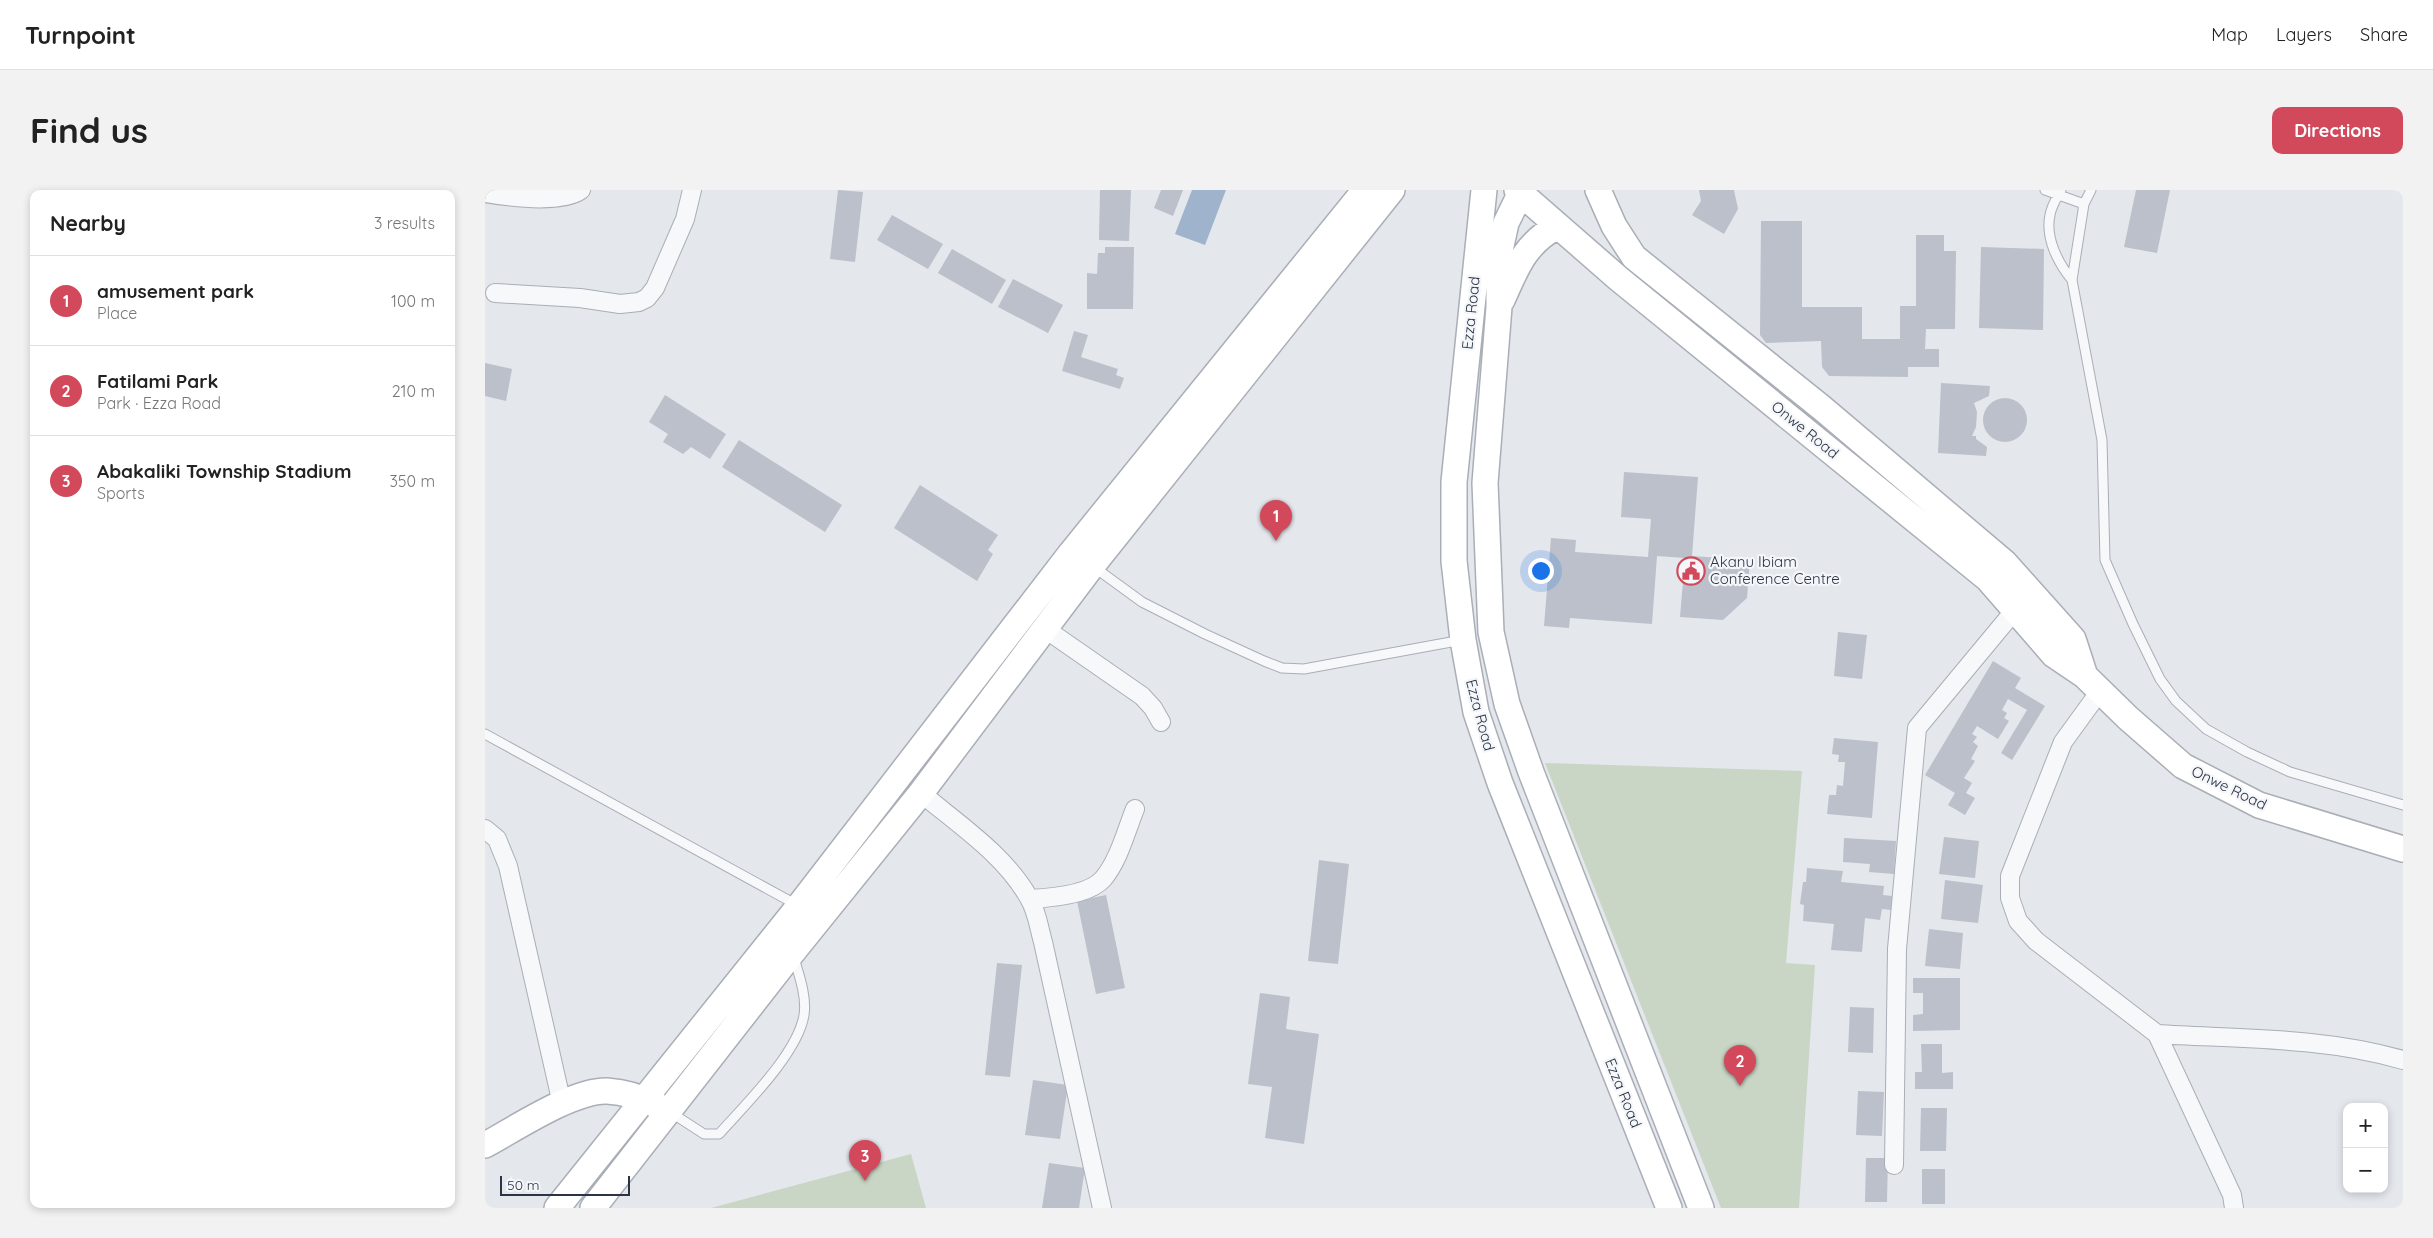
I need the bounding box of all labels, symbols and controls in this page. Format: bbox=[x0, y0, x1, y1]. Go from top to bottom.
text: Turnpoint bbox=[25, 20, 136, 50]
text: Map bbox=[2211, 23, 2248, 46]
text: Layers bbox=[2276, 23, 2332, 46]
text: Share bbox=[2360, 23, 2408, 46]
button: Directions bbox=[2272, 107, 2403, 154]
text: Find us bbox=[30, 108, 148, 152]
text: Nearby bbox=[50, 210, 126, 236]
text: 3 results bbox=[374, 213, 435, 233]
street label: Ezza Road bbox=[1457, 276, 1484, 350]
text: amusement park bbox=[97, 279, 254, 303]
text: 1 bbox=[63, 291, 69, 311]
text: 100 m bbox=[391, 291, 435, 311]
text: Place bbox=[97, 303, 137, 323]
text: Fatilami Park bbox=[97, 369, 218, 393]
text: 2 bbox=[61, 381, 71, 401]
text: 210 m bbox=[392, 381, 435, 401]
text: Park · Ezza Road bbox=[97, 393, 221, 413]
street label: Onwe Road bbox=[1768, 397, 1843, 463]
text: Abakaliki Township Stadium bbox=[97, 459, 351, 483]
text: 3 bbox=[62, 471, 70, 491]
text: 350 m bbox=[389, 471, 435, 491]
text: Sports bbox=[97, 483, 145, 503]
pin: 1 bbox=[1260, 500, 1292, 541]
place label: Akanu Ibiam Conference Centre bbox=[1710, 552, 1840, 588]
public building icon: Akanu Ibiam Conference Centre bbox=[1676, 556, 1706, 586]
your location bbox=[1528, 558, 1554, 584]
street label: Ezza Road bbox=[1462, 677, 1499, 753]
street label: Onwe Road bbox=[2189, 761, 2270, 814]
pin: 2 bbox=[1724, 1045, 1756, 1086]
street label: Ezza Road bbox=[1601, 1055, 1646, 1130]
map controls bbox=[2343, 1103, 2388, 1193]
button: + bbox=[2343, 1103, 2388, 1148]
pin: 3 bbox=[849, 1140, 881, 1181]
button: − bbox=[2343, 1148, 2388, 1193]
scale bar bbox=[500, 1173, 630, 1196]
text: 50 m bbox=[507, 1176, 540, 1194]

